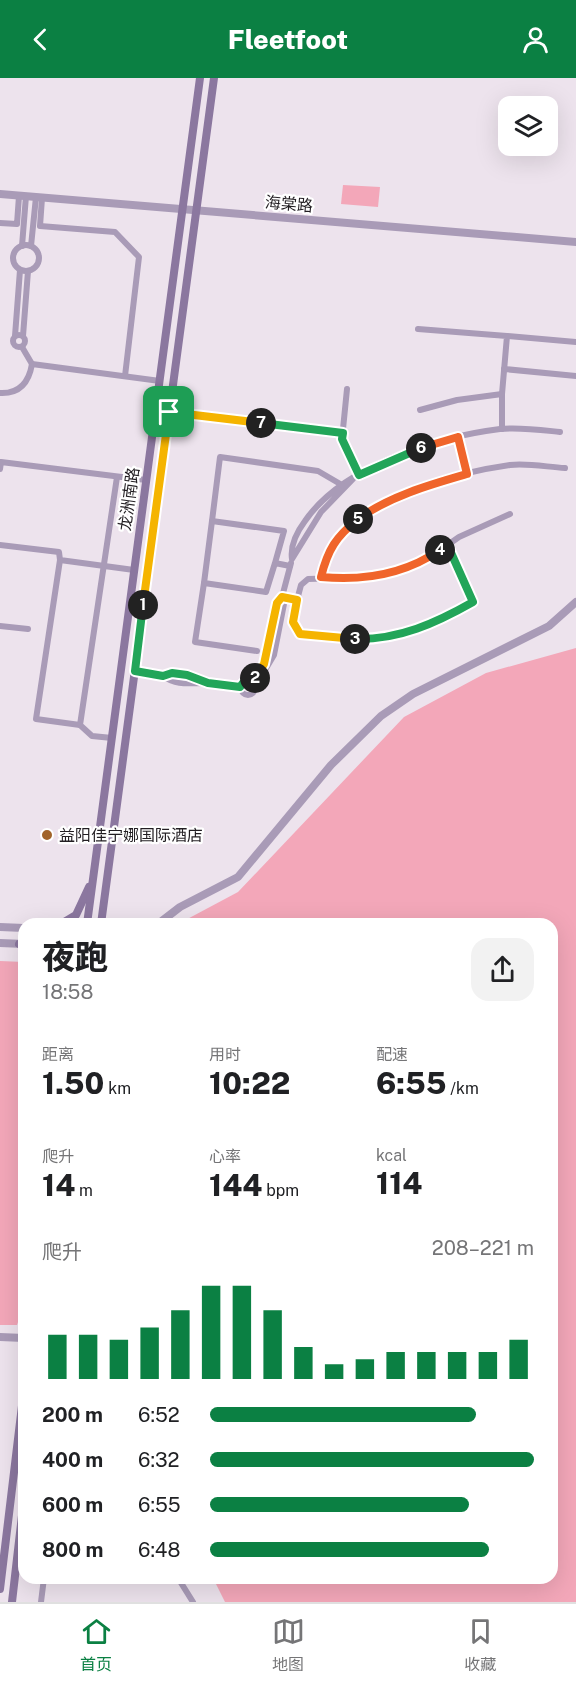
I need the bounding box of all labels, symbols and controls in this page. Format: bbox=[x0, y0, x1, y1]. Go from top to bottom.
icon: back bbox=[24, 23, 57, 56]
text: Fleetfoot bbox=[228, 23, 348, 55]
icon: person bbox=[519, 23, 552, 56]
map controls bbox=[498, 96, 558, 156]
button: layers bbox=[498, 96, 558, 156]
street label: 海棠路 bbox=[264, 192, 314, 216]
pin bbox=[143, 386, 194, 437]
icon: arrive bbox=[152, 395, 185, 428]
pin: 7 bbox=[246, 408, 276, 438]
text: 7 bbox=[256, 413, 266, 432]
pin: 6 bbox=[406, 433, 436, 463]
text: 6 bbox=[416, 438, 426, 457]
street label: 龙洲南路 bbox=[115, 466, 143, 532]
pin: 5 bbox=[343, 504, 373, 534]
text: 5 bbox=[353, 509, 363, 528]
pin: 4 bbox=[425, 535, 455, 565]
text: 4 bbox=[435, 540, 445, 559]
pin: 1 bbox=[128, 590, 158, 620]
text: 1 bbox=[140, 595, 146, 614]
pin: 3 bbox=[340, 624, 370, 654]
text: 3 bbox=[350, 629, 360, 648]
pin: 2 bbox=[240, 663, 270, 693]
text: 2 bbox=[250, 668, 260, 687]
place label: 益阳佳宁娜国际酒店 bbox=[59, 826, 203, 845]
marker: 益阳佳宁娜国际酒店 bbox=[40, 828, 54, 842]
text: 夜跑 bbox=[42, 938, 108, 976]
button: share bbox=[471, 938, 534, 1001]
text: 18:58 bbox=[42, 980, 93, 1004]
text: 距离 bbox=[42, 1045, 74, 1064]
text: 用时 bbox=[209, 1045, 241, 1064]
text: 配速 bbox=[376, 1045, 408, 1064]
text: 1.50 bbox=[42, 1065, 104, 1101]
text: 10:22 bbox=[209, 1065, 290, 1101]
text: 6:55 bbox=[376, 1065, 446, 1101]
text: km bbox=[104, 1079, 131, 1098]
text: /km bbox=[446, 1079, 479, 1098]
text: kcal bbox=[376, 1146, 407, 1165]
text: 爬升 bbox=[42, 1147, 74, 1166]
text: 心率 bbox=[209, 1147, 241, 1166]
text: 114 bbox=[376, 1165, 422, 1201]
text: 14 bbox=[42, 1167, 75, 1203]
text: 144 bbox=[209, 1167, 262, 1203]
text: m bbox=[75, 1181, 93, 1200]
text: bpm bbox=[262, 1181, 299, 1200]
text: 208–221 m bbox=[432, 1236, 534, 1260]
text: 爬升 bbox=[42, 1240, 82, 1264]
text: 200 m bbox=[42, 1403, 103, 1427]
text: 6:52 bbox=[138, 1403, 180, 1427]
text: 400 m bbox=[42, 1448, 103, 1472]
text: 6:32 bbox=[138, 1448, 179, 1472]
text: 600 m bbox=[42, 1493, 103, 1517]
text: 6:55 bbox=[138, 1493, 181, 1517]
text: 800 m bbox=[42, 1538, 104, 1562]
text: 6:48 bbox=[138, 1538, 180, 1562]
tab: 首页 bbox=[80, 1615, 113, 1675]
tab: 地图 bbox=[272, 1615, 305, 1675]
tab: 收藏 bbox=[464, 1615, 497, 1675]

